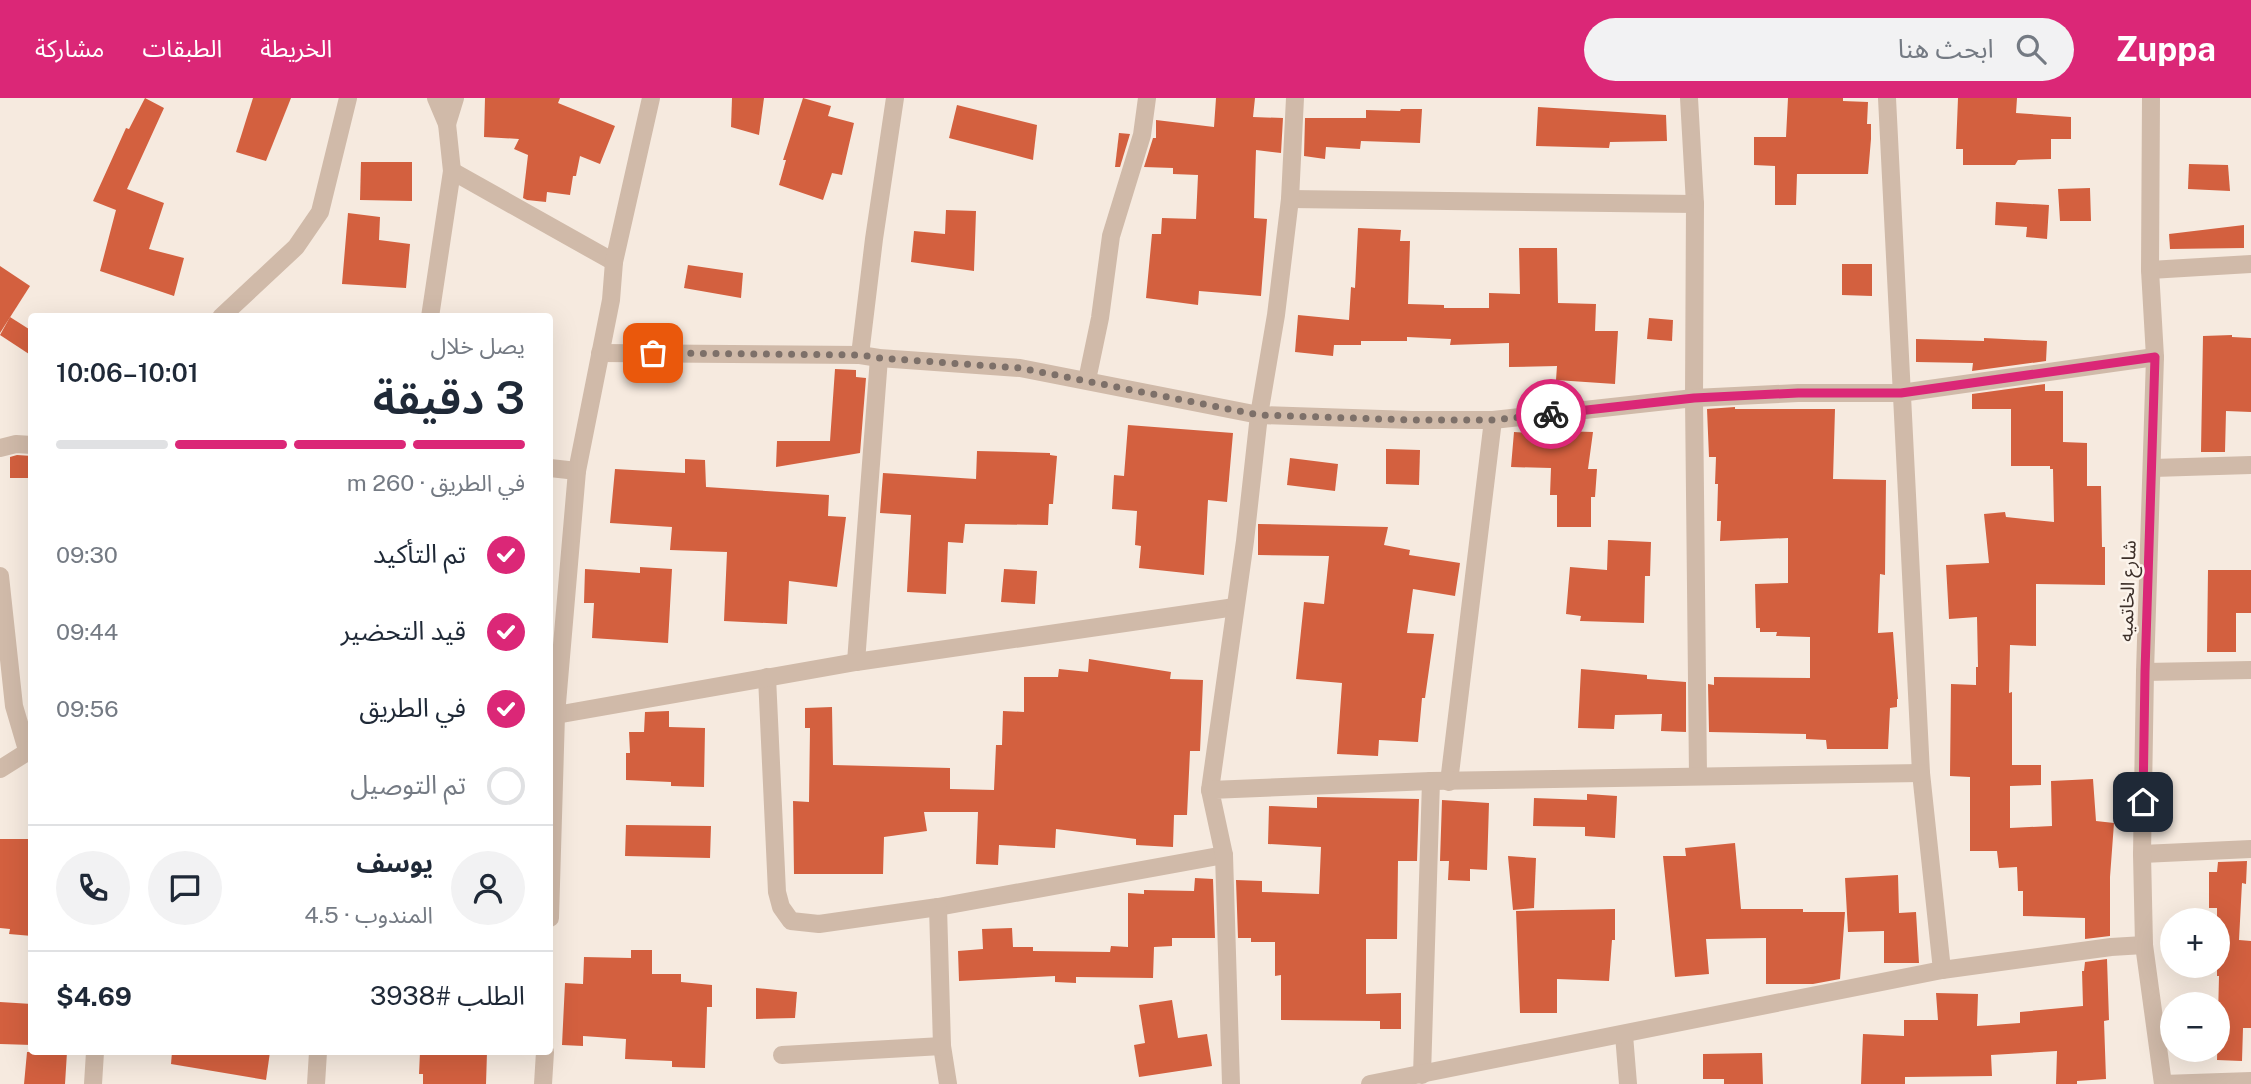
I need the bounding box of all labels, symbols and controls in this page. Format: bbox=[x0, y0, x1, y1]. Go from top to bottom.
search box bbox=[1584, 18, 2074, 81]
icon: search bbox=[2012, 30, 2050, 68]
text: Zuppa bbox=[2116, 30, 2216, 68]
text: ابحث هنا bbox=[1898, 33, 1994, 64]
text: مشاركة bbox=[35, 34, 104, 62]
text: الطبقات bbox=[142, 34, 222, 62]
text: الخريطة bbox=[260, 34, 332, 62]
pin bbox=[623, 323, 683, 383]
text: يصل خلال bbox=[431, 332, 525, 359]
icon: bag bbox=[634, 334, 672, 372]
text: 10:01–10:06 bbox=[56, 357, 199, 388]
text: 3 دقيقة bbox=[373, 370, 525, 424]
courier bbox=[1516, 379, 1586, 449]
icon: bike bbox=[1532, 395, 1570, 433]
text: في الطريق · 260 m bbox=[347, 469, 525, 496]
icon: check bbox=[487, 536, 525, 574]
text: تم التأكيد bbox=[373, 538, 466, 569]
street label: شارع الخاتميه bbox=[2114, 540, 2143, 642]
text: 09:30 bbox=[56, 541, 118, 568]
icon: check bbox=[487, 613, 525, 651]
text: قيد التحضير bbox=[341, 615, 466, 646]
text: 09:44 bbox=[56, 618, 118, 645]
icon: check bbox=[487, 690, 525, 728]
text: في الطريق bbox=[359, 692, 466, 723]
text: 09:56 bbox=[56, 695, 119, 722]
text: تم التوصيل bbox=[350, 769, 466, 800]
pin bbox=[2113, 772, 2173, 832]
icon: home bbox=[2124, 783, 2162, 821]
text: يوسف bbox=[356, 847, 433, 878]
button: phone bbox=[56, 851, 130, 925]
button: chat bbox=[148, 851, 222, 925]
button: person bbox=[451, 851, 525, 925]
text: المندوب · 4.5 bbox=[304, 901, 433, 928]
map controls bbox=[2160, 908, 2230, 1062]
button: + bbox=[2160, 908, 2230, 978]
text: الطلب #3938 bbox=[370, 980, 525, 1011]
text: $4.69 bbox=[56, 981, 132, 1012]
button: − bbox=[2160, 992, 2230, 1062]

